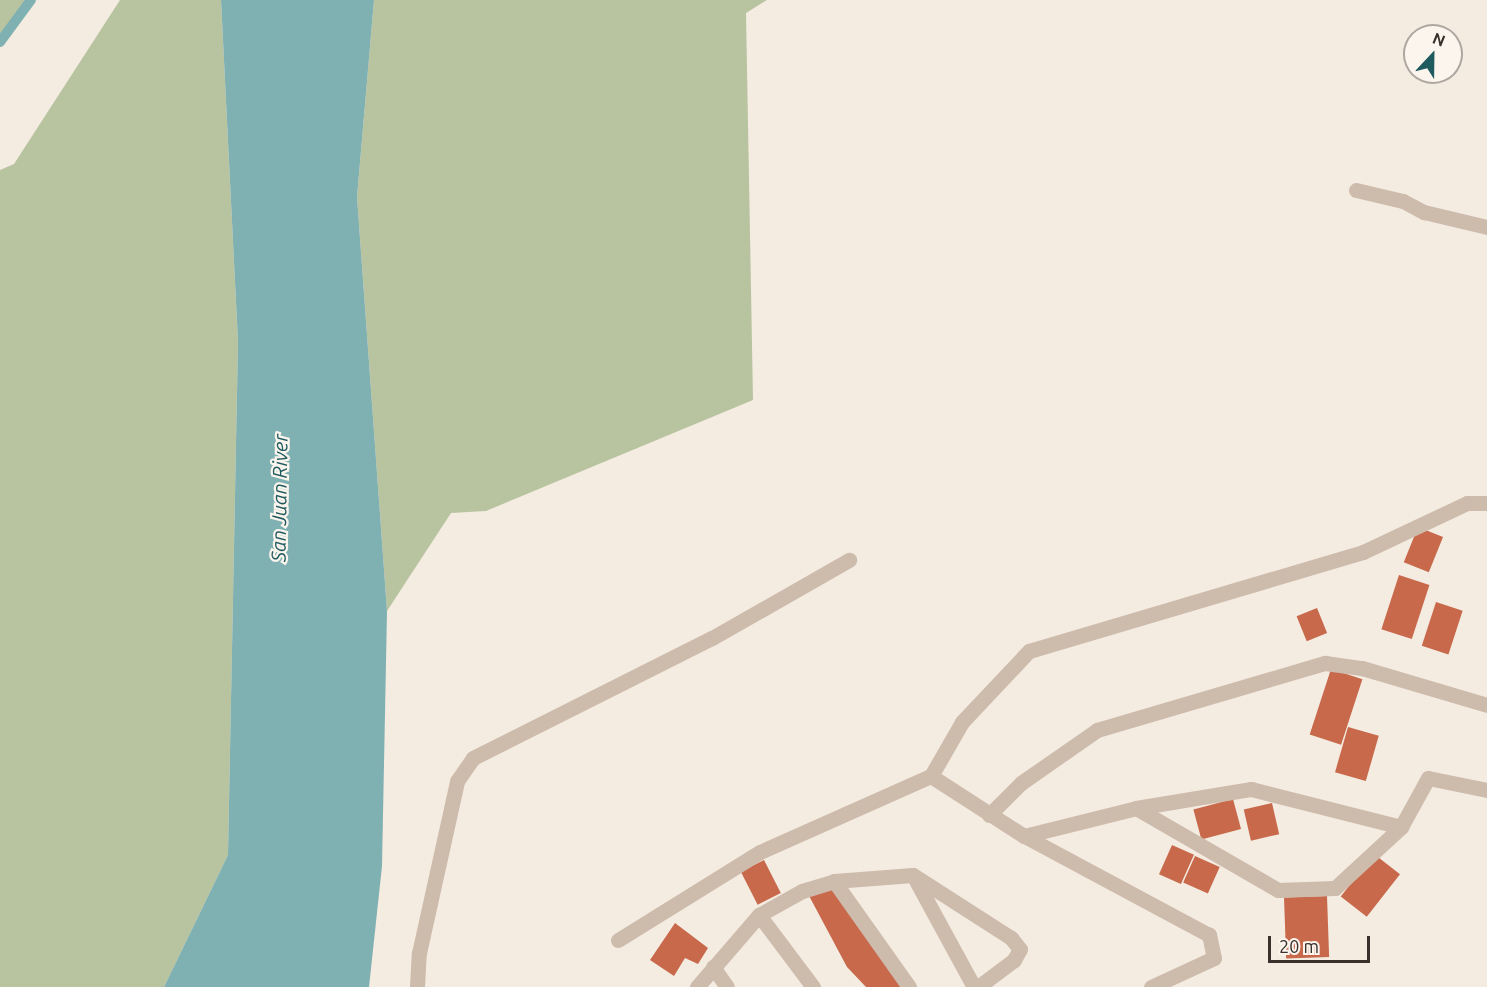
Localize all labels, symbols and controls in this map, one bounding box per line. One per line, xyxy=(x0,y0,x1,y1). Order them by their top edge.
north arrow xyxy=(1403,24,1463,84)
text: N xyxy=(1430,29,1448,50)
water label: San Juan River xyxy=(266,434,292,562)
scale bar xyxy=(1271,924,1373,962)
text: 20 m xyxy=(1279,936,1319,956)

